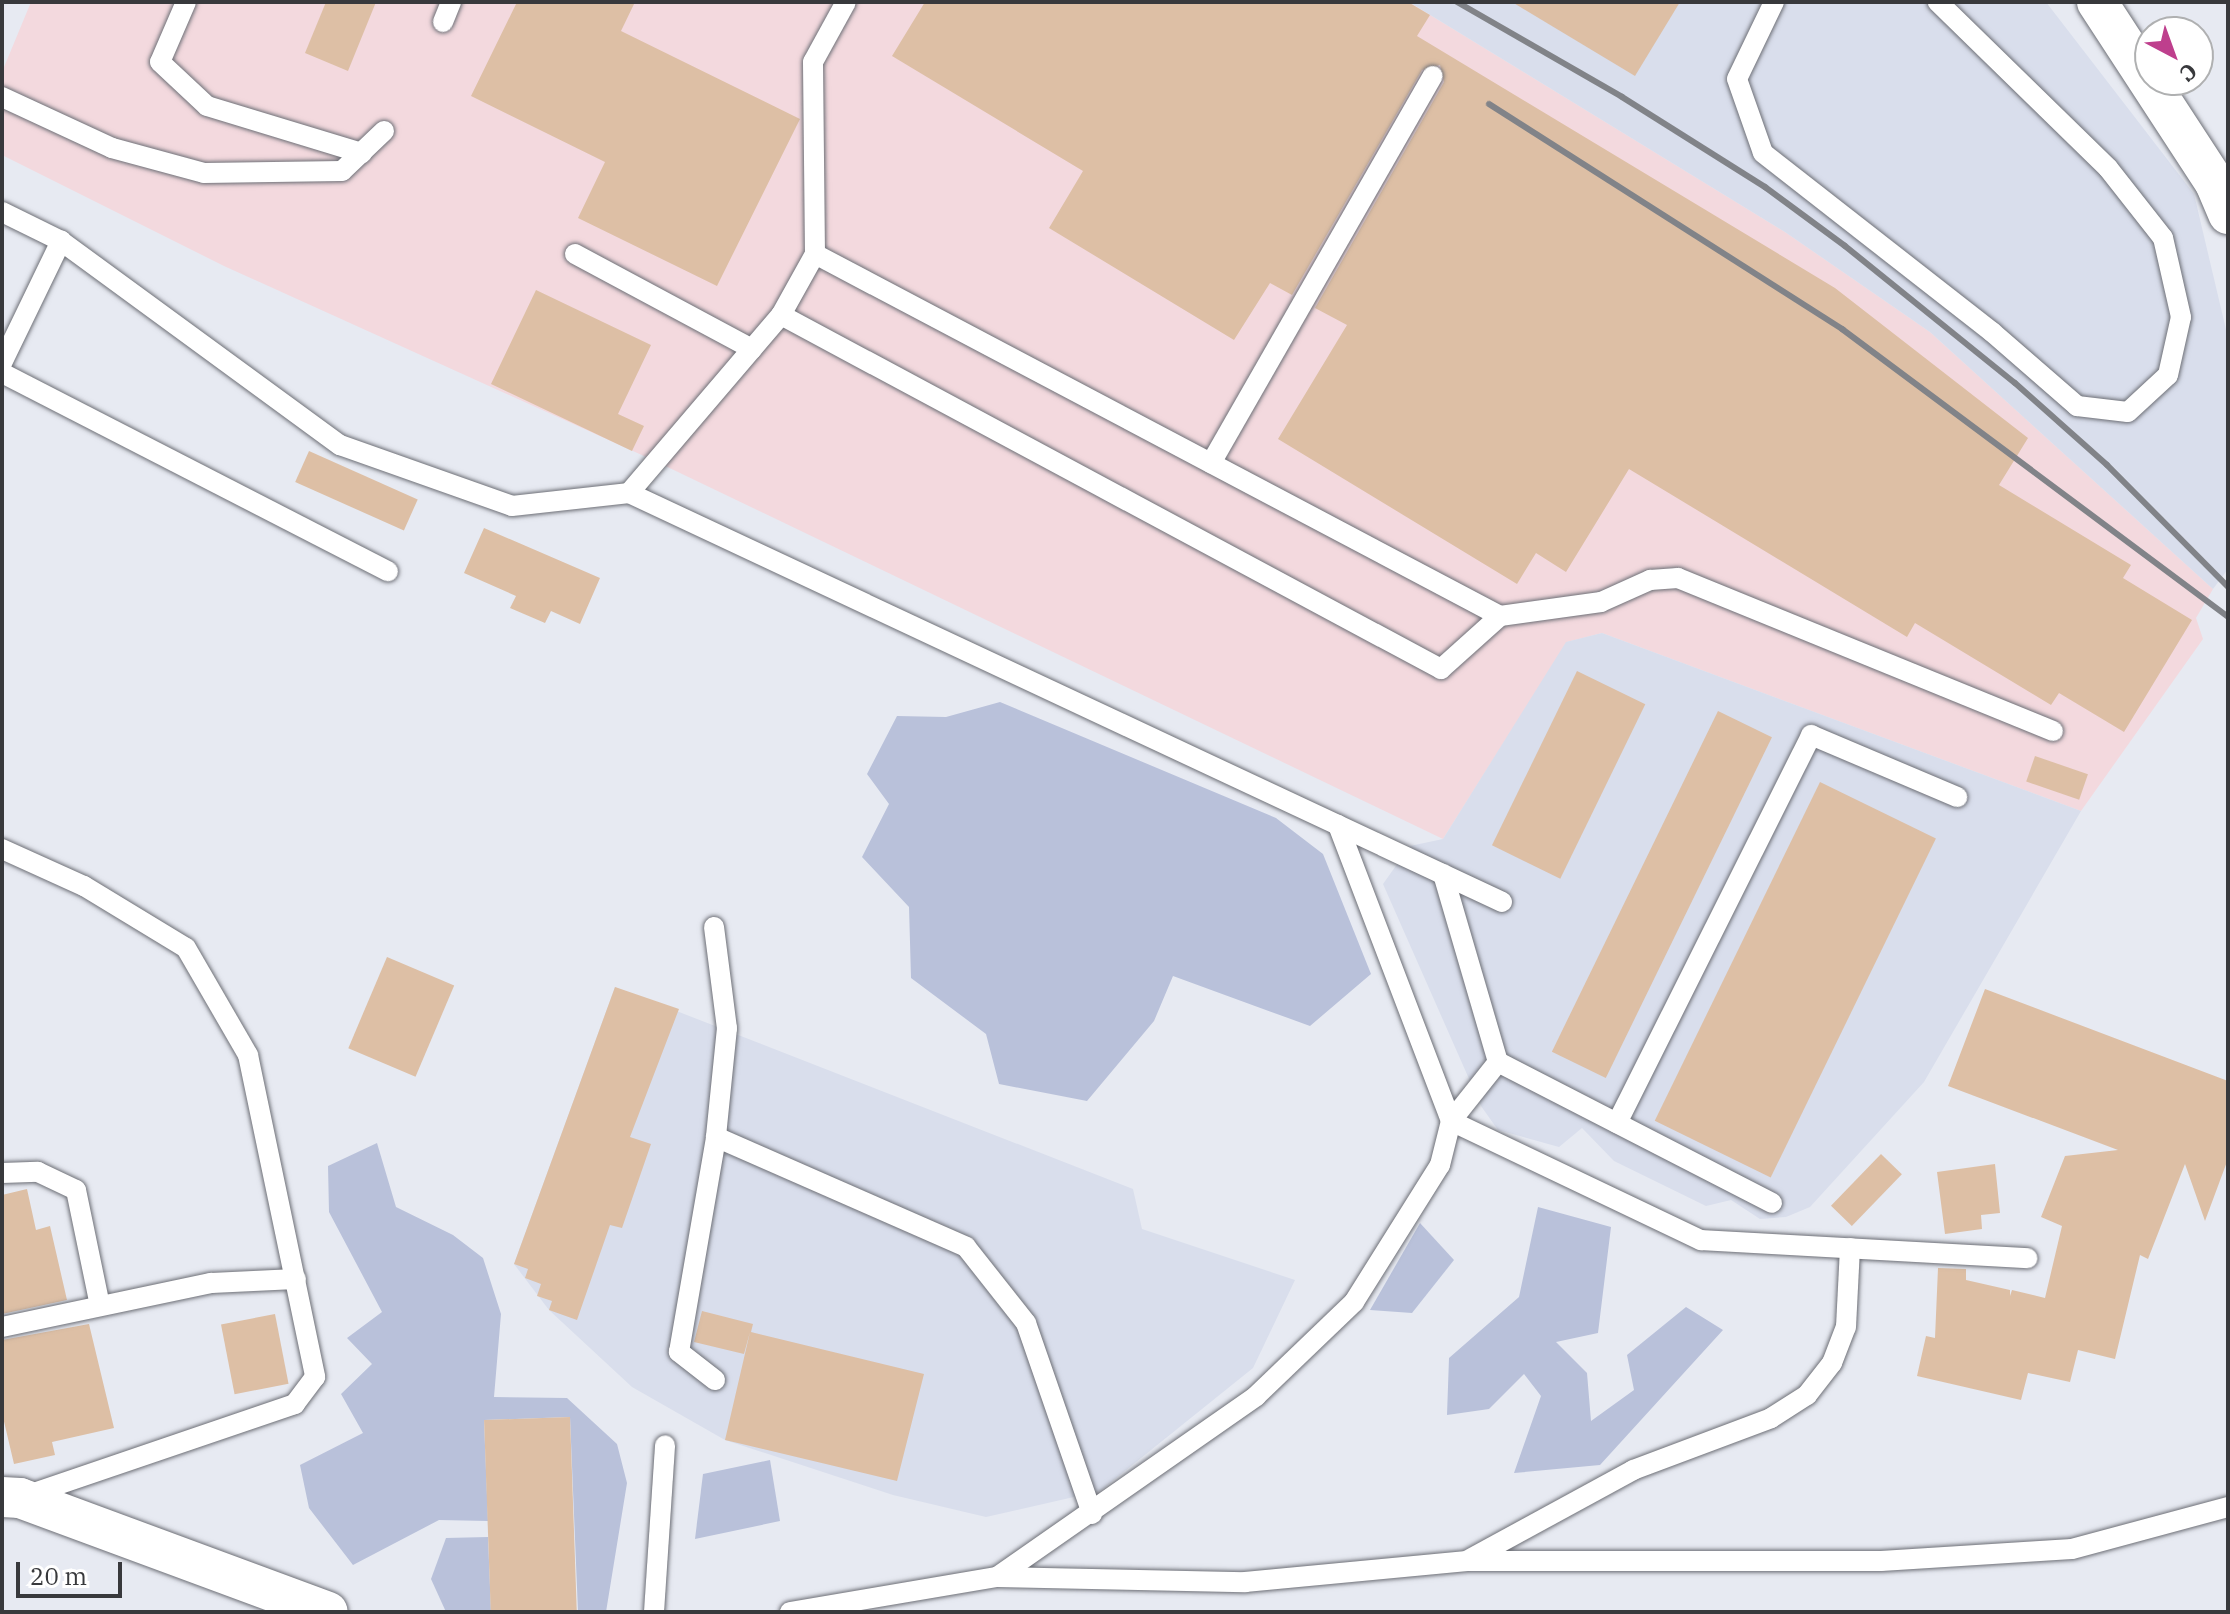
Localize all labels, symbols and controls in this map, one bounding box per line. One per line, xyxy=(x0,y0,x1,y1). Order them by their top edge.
north arrow xyxy=(2134,16,2214,96)
text: С xyxy=(2174,57,2204,89)
scale bar xyxy=(20,1546,126,1596)
text: 20 m xyxy=(30,1560,87,1592)

